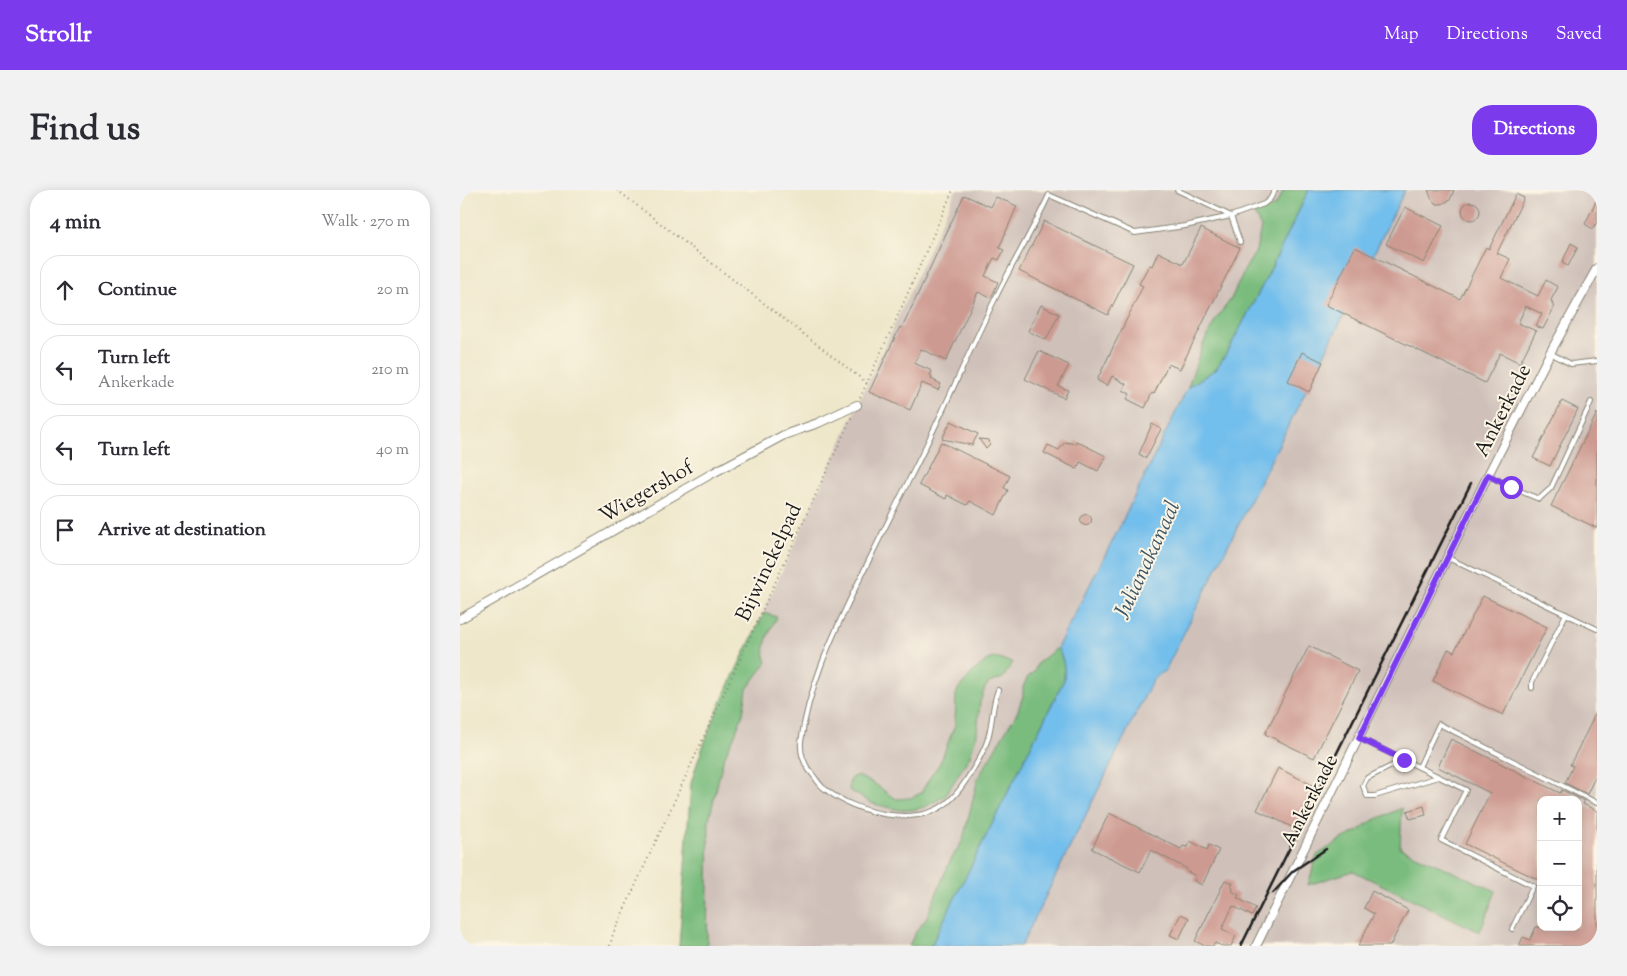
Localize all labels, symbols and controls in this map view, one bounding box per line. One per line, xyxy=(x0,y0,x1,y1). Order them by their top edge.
text: Strollr xyxy=(25,18,92,52)
text: Map xyxy=(1384,22,1419,48)
text: Directions xyxy=(1447,22,1528,48)
text: Saved xyxy=(1556,22,1602,48)
text: Find us xyxy=(30,105,140,156)
button: Directions xyxy=(1472,105,1597,155)
text: 4 min xyxy=(50,208,101,238)
text: Walk · 270 m xyxy=(321,211,410,234)
icon: ahead xyxy=(51,276,79,304)
text: Continue xyxy=(98,277,177,304)
text: 20 m xyxy=(376,279,409,302)
text: Turn left xyxy=(98,345,170,372)
icon: left xyxy=(51,356,79,384)
text: 210 m xyxy=(371,359,409,382)
street label: Ankerkade xyxy=(1468,359,1540,462)
text: Ankerkade xyxy=(98,372,174,395)
icon: left xyxy=(51,436,79,464)
text: Turn left xyxy=(98,437,170,464)
text: 40 m xyxy=(376,439,409,462)
street label: Wiegershof xyxy=(594,453,701,532)
route start xyxy=(1500,476,1523,499)
water label: Julianakanaal xyxy=(1107,496,1190,625)
street label: Bijwinckelpad xyxy=(729,499,810,627)
icon: arrive xyxy=(51,516,79,544)
text: Arrive at destination xyxy=(98,517,266,544)
street label: Ankerkade xyxy=(1275,749,1347,852)
route end xyxy=(1393,749,1416,772)
map controls xyxy=(1537,796,1582,931)
button: + xyxy=(1537,796,1582,841)
button: − xyxy=(1537,841,1582,886)
button: locate xyxy=(1537,886,1582,931)

